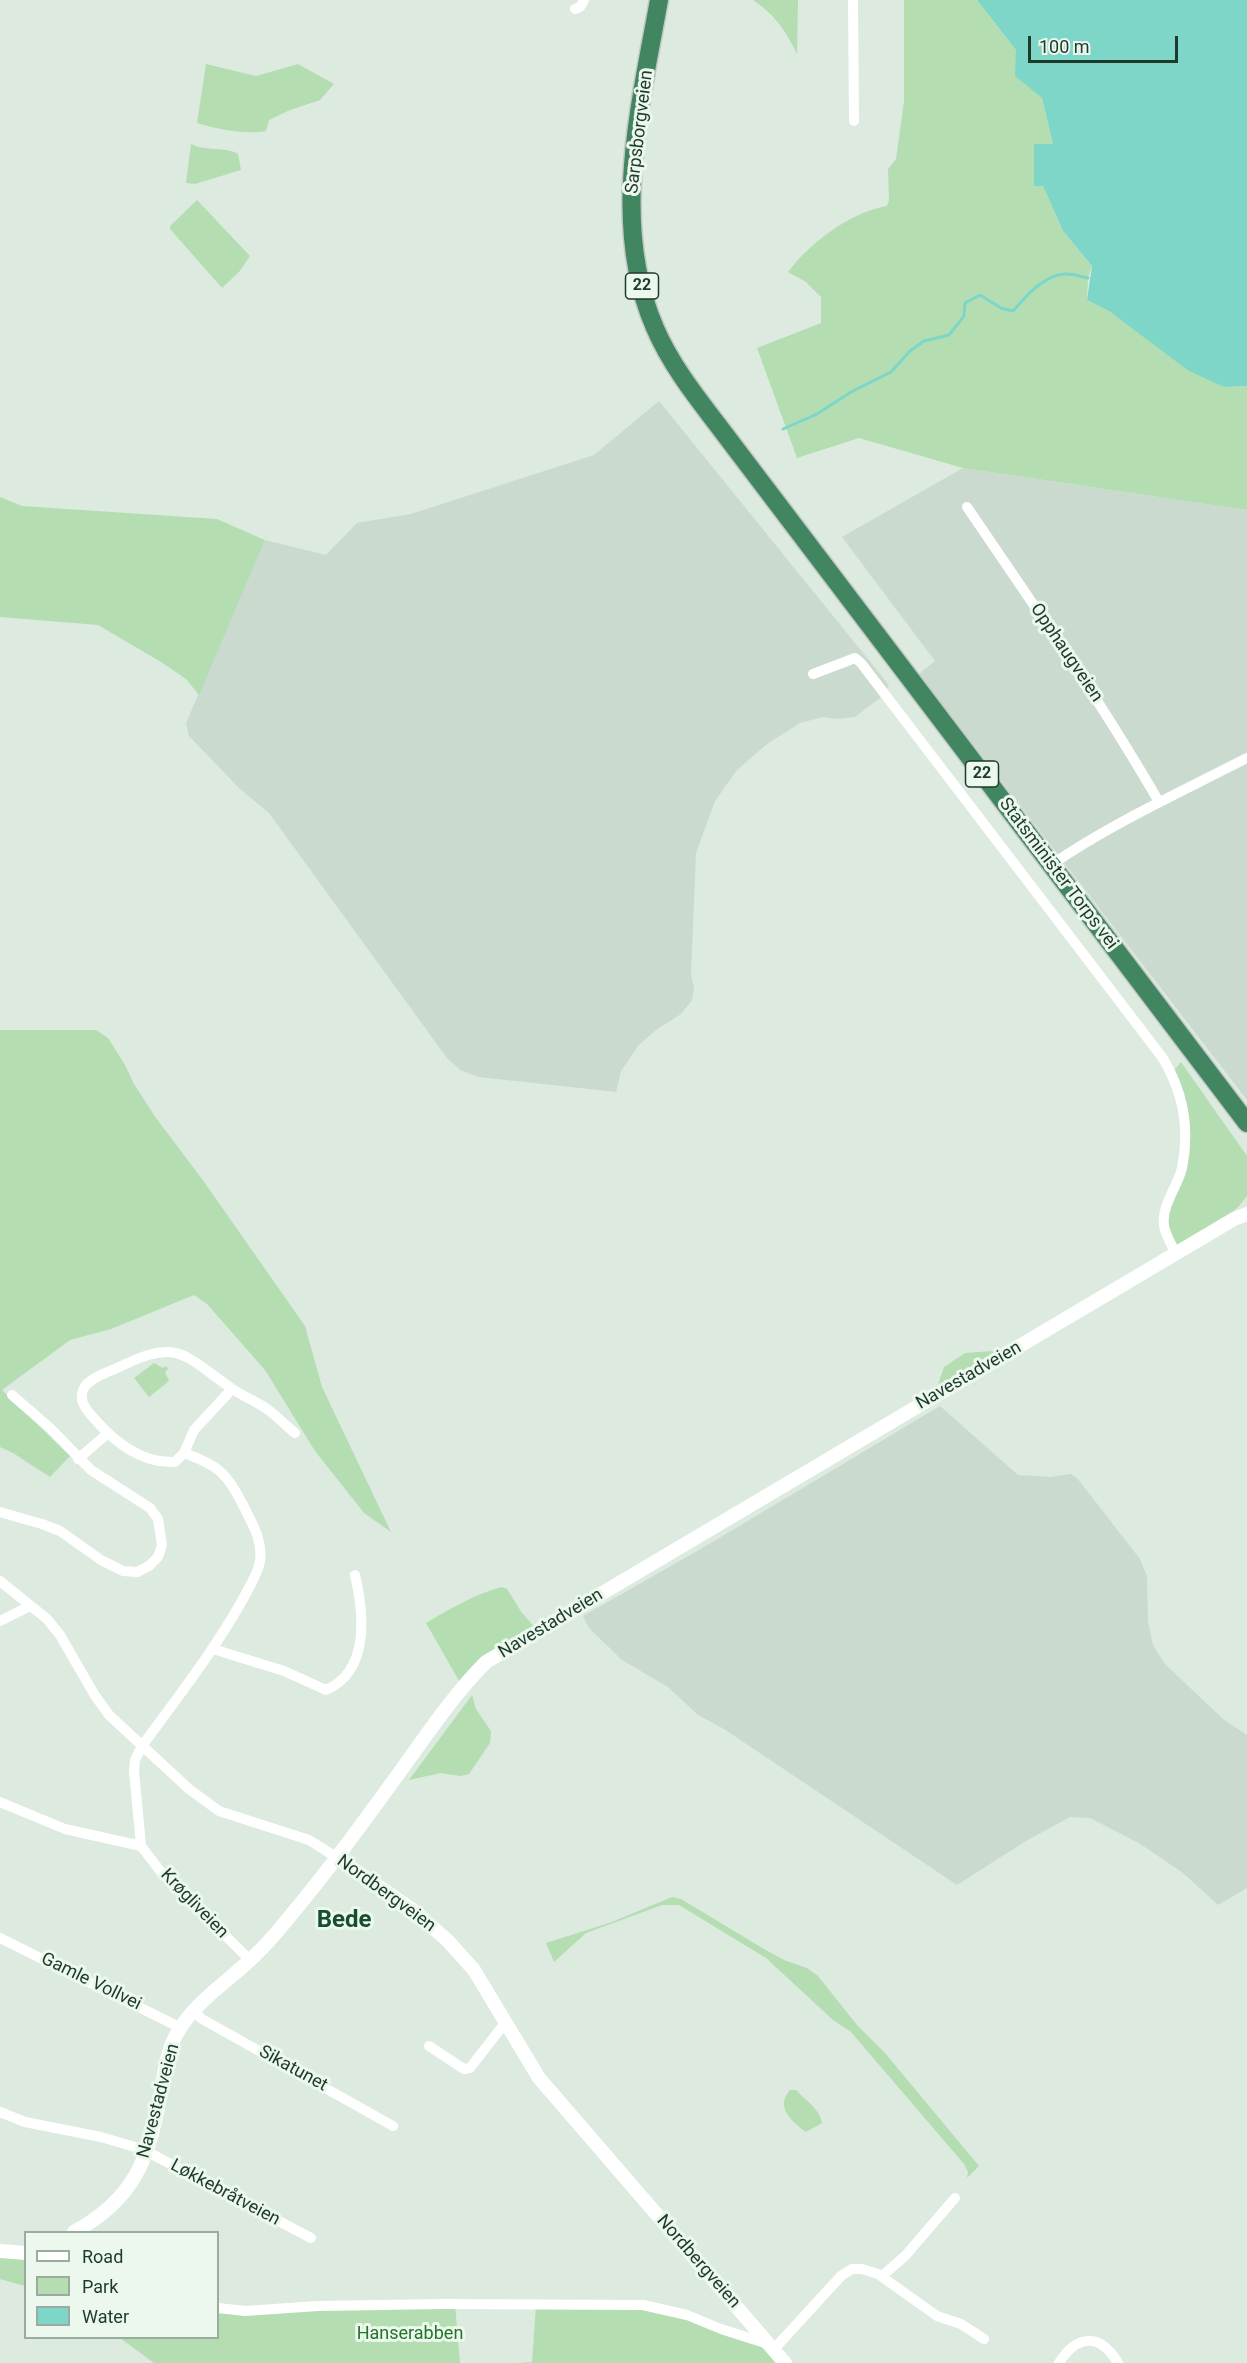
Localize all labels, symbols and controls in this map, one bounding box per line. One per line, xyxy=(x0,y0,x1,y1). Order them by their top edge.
scale bar xyxy=(1031,24,1181,62)
text: 100 m xyxy=(1039,36,1090,57)
street label: Sarpsborgveien xyxy=(622,69,658,195)
road number: 22 xyxy=(626,273,658,299)
street label: Opphaugveien xyxy=(1025,600,1107,706)
road number: 22 xyxy=(966,761,998,787)
street label: Statsminister Torps vei xyxy=(994,794,1122,954)
street label: Navestadveien xyxy=(913,1337,1025,1415)
street label: Navestadveien xyxy=(495,1584,607,1664)
street label: Nordbergveien xyxy=(332,1851,440,1937)
street label: Krøgliveien xyxy=(156,1865,232,1943)
district label: Bede xyxy=(317,1907,371,1935)
street label: Gamle Vollvei xyxy=(37,1948,145,2016)
street label: Navestadveien xyxy=(133,2041,185,2161)
street label: Sikatunet xyxy=(255,2041,331,2097)
street label: Løkkebråtveien xyxy=(166,2155,284,2231)
street label: Nordbergveien xyxy=(652,2211,744,2313)
legend xyxy=(24,2231,219,2339)
text: Road xyxy=(82,2246,123,2267)
text: Park xyxy=(82,2276,118,2297)
text: Water xyxy=(82,2306,129,2327)
park label: Hanserabben xyxy=(357,2323,463,2345)

